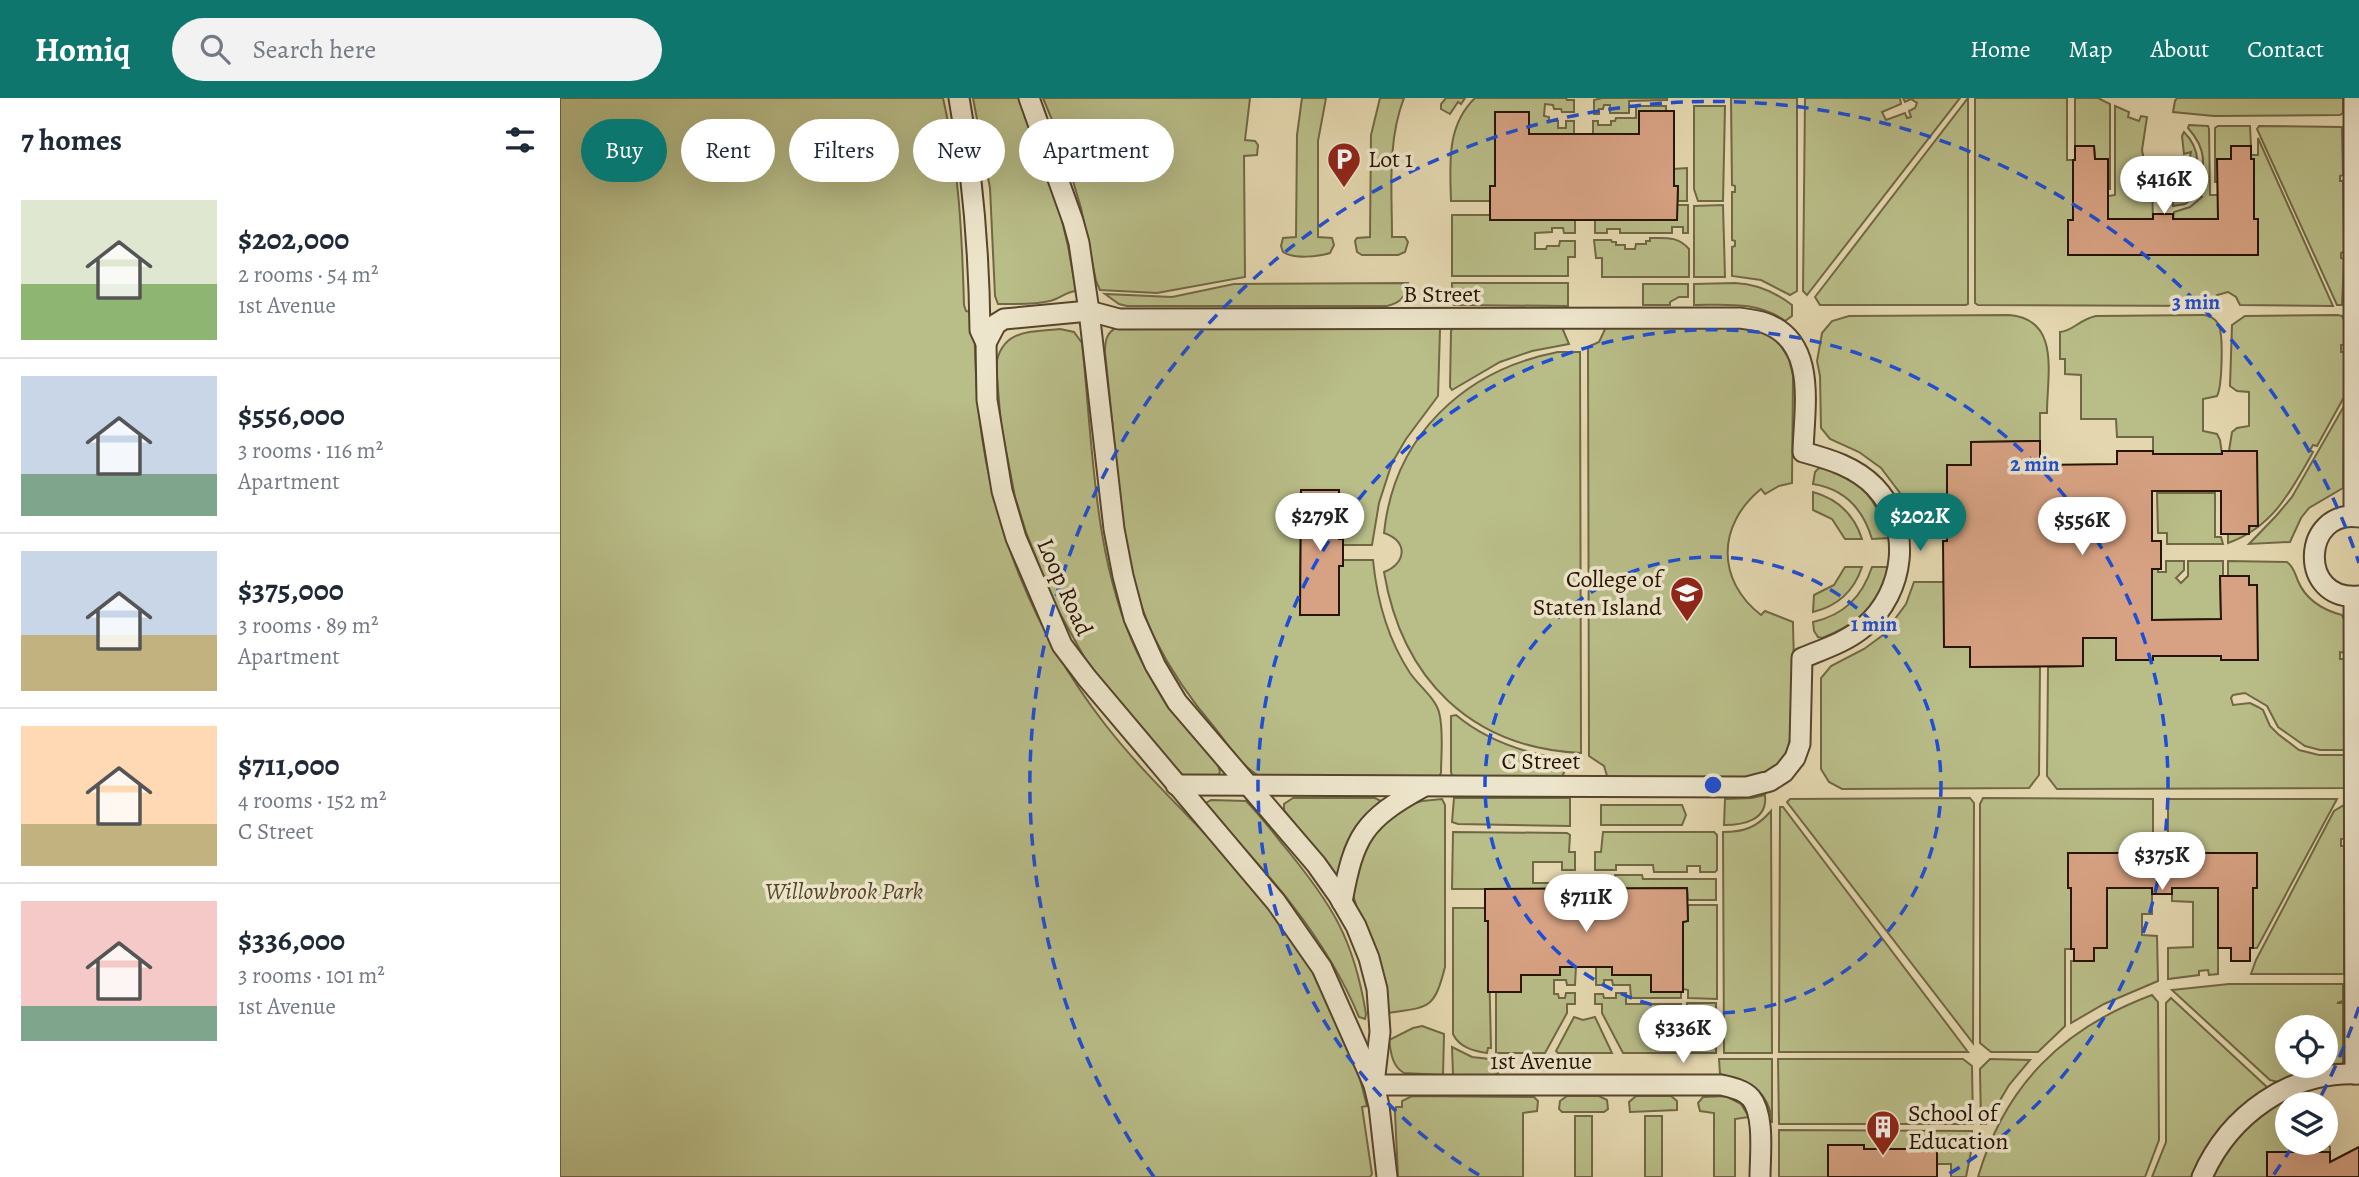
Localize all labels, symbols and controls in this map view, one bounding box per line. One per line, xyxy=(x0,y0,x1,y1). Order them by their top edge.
search box xyxy=(172,18,662,81)
text: Homiq xyxy=(35,27,130,72)
icon: search xyxy=(196,30,234,68)
text: Search here xyxy=(252,32,376,67)
text: Home xyxy=(1970,33,2031,65)
text: Map xyxy=(2069,33,2113,65)
text: About xyxy=(2151,33,2209,65)
text: Contact xyxy=(2247,33,2324,65)
chip: Buy xyxy=(581,119,667,182)
chip: Rent xyxy=(681,119,775,182)
chip: Filters xyxy=(789,119,899,182)
chip: New xyxy=(913,119,1005,182)
chip: Apartment xyxy=(1019,119,1174,182)
text: 7 homes xyxy=(21,120,122,160)
icon: filters xyxy=(501,121,539,159)
parking icon: Lot 1 xyxy=(1325,140,1363,189)
place label: Lot 1 xyxy=(1368,143,1413,175)
pin: $416K xyxy=(2115,156,2213,216)
text: $416K xyxy=(2136,163,2192,194)
text: $202,000 xyxy=(238,219,349,259)
icon: home xyxy=(77,228,161,312)
text: 2 rooms · 54 m² xyxy=(238,259,379,290)
street label: B Street xyxy=(1403,278,1481,310)
text: 3 min xyxy=(2172,288,2220,316)
text: 1st Avenue xyxy=(238,290,336,321)
text: $556,000 xyxy=(238,395,345,435)
icon: home xyxy=(77,404,161,488)
text: 3 rooms · 116 m² xyxy=(238,435,383,466)
text: 2 min xyxy=(2010,450,2060,478)
text: Apartment xyxy=(238,466,340,497)
pin: $279K xyxy=(1271,494,1369,553)
pin: $202K xyxy=(1871,494,1969,553)
pin: $556K xyxy=(2033,498,2131,557)
text: $279K xyxy=(1291,500,1349,531)
text: $202K xyxy=(1890,500,1950,531)
text: $556K xyxy=(2054,504,2110,535)
street label: Loop Road xyxy=(1029,533,1101,641)
place label: College of Staten Island xyxy=(1533,563,1665,623)
text: $375,000 xyxy=(238,570,344,610)
school or university icon: College of Staten Island xyxy=(1668,574,1706,623)
icon: home xyxy=(77,579,161,663)
text: 3 rooms · 89 m² xyxy=(238,610,379,641)
text: 1 min xyxy=(1851,610,1898,638)
text: Apartment xyxy=(238,641,340,672)
text: $711,000 xyxy=(238,745,340,785)
street label: C Street xyxy=(1502,745,1580,777)
icon: home xyxy=(77,754,161,838)
centre of rings xyxy=(1701,773,1725,797)
text: 4 rooms · 152 m² xyxy=(238,785,386,816)
text: C Street xyxy=(238,816,314,847)
pin: $375K xyxy=(2113,832,2211,892)
text: $375K xyxy=(2134,839,2190,870)
pin: $711K xyxy=(1537,874,1635,934)
park label: Willowbrook Park xyxy=(765,875,924,907)
text: $711K xyxy=(1560,881,1612,912)
text: $336,000 xyxy=(238,920,345,960)
icon: home xyxy=(77,929,161,1013)
text: 3 rooms · 101 m² xyxy=(238,960,385,991)
text: 1st Avenue xyxy=(238,991,336,1022)
pin: $336K xyxy=(1634,1006,1732,1065)
text: $336K xyxy=(1655,1012,1711,1043)
map controls xyxy=(2275,1015,2338,1155)
button: locate xyxy=(2275,1015,2338,1078)
street label: 1st Avenue xyxy=(1490,1045,1592,1077)
button: layers xyxy=(2275,1092,2338,1155)
place label: School of Education xyxy=(1908,1097,2008,1157)
building icon: School of Education xyxy=(1864,1108,1902,1157)

